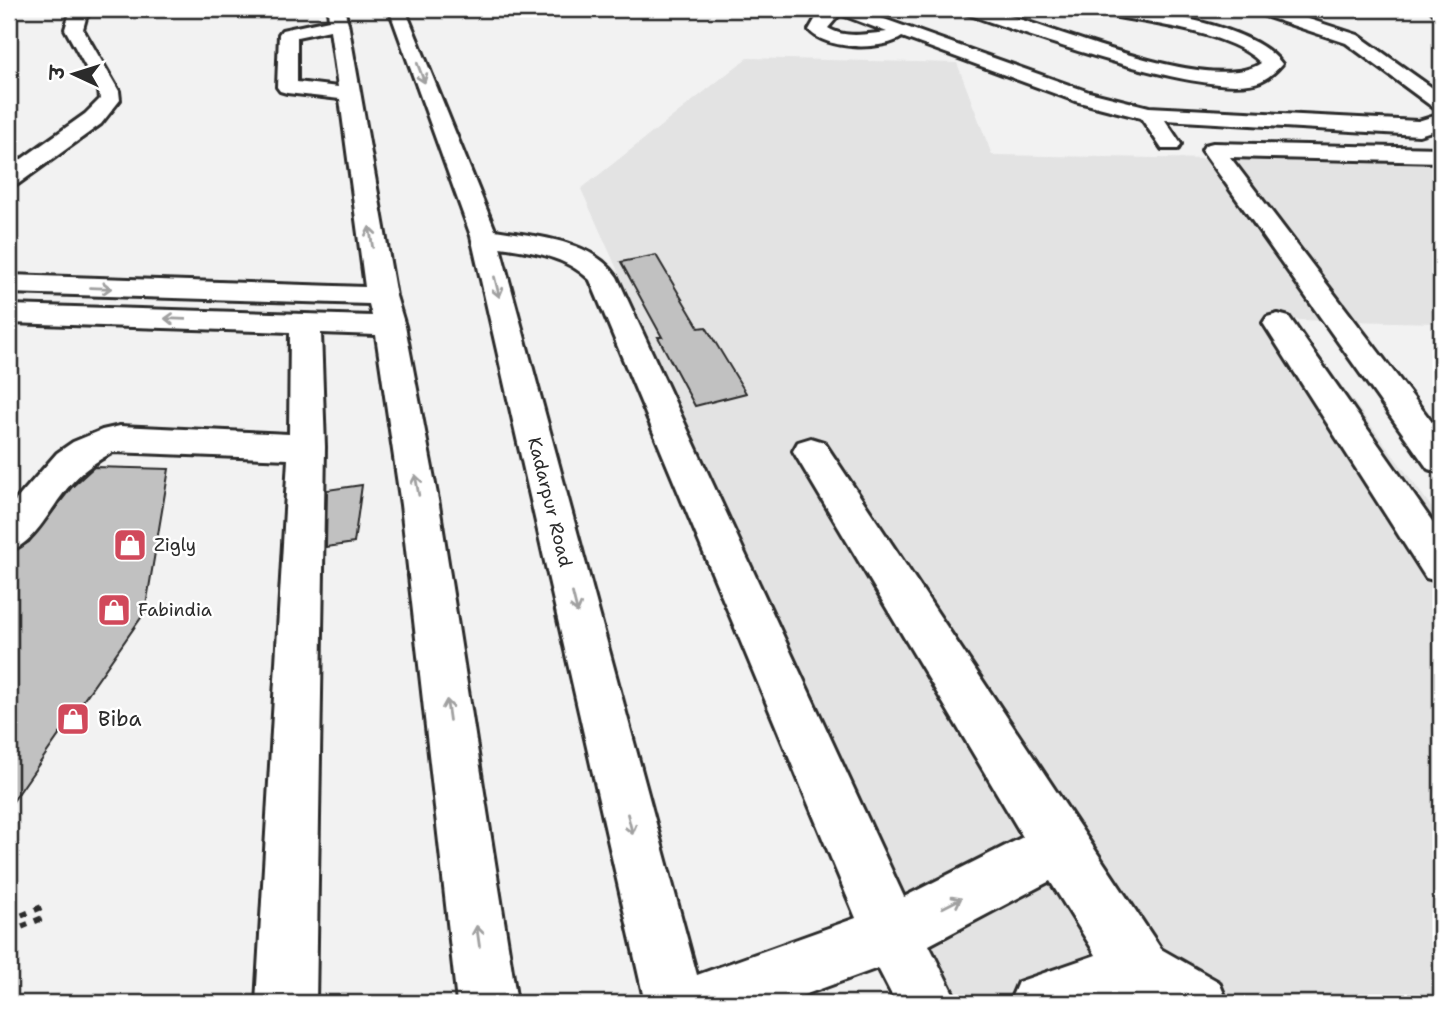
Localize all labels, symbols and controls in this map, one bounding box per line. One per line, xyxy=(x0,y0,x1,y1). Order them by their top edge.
north arrow xyxy=(38,38,108,108)
one-way arrow xyxy=(416,61,428,83)
text: उ xyxy=(44,63,71,82)
one-way arrow xyxy=(365,226,378,249)
one-way arrow xyxy=(490,275,504,298)
one-way arrow xyxy=(90,281,113,294)
one-way arrow xyxy=(164,313,187,326)
street label: Kadarpur Road xyxy=(522,435,578,569)
one-way arrow xyxy=(410,474,423,497)
shop icon: Zigly xyxy=(111,526,149,564)
place label: Zigly xyxy=(154,533,196,557)
shop icon: Fabindia xyxy=(95,591,133,629)
one-way arrow xyxy=(569,591,582,614)
place label: Fabindia xyxy=(138,598,212,622)
one-way arrow xyxy=(441,699,454,722)
shop icon: Biba xyxy=(54,700,92,738)
place label: Biba xyxy=(98,705,142,733)
one-way arrow xyxy=(624,812,638,835)
one-way arrow xyxy=(941,895,961,909)
one-way arrow xyxy=(471,925,484,947)

